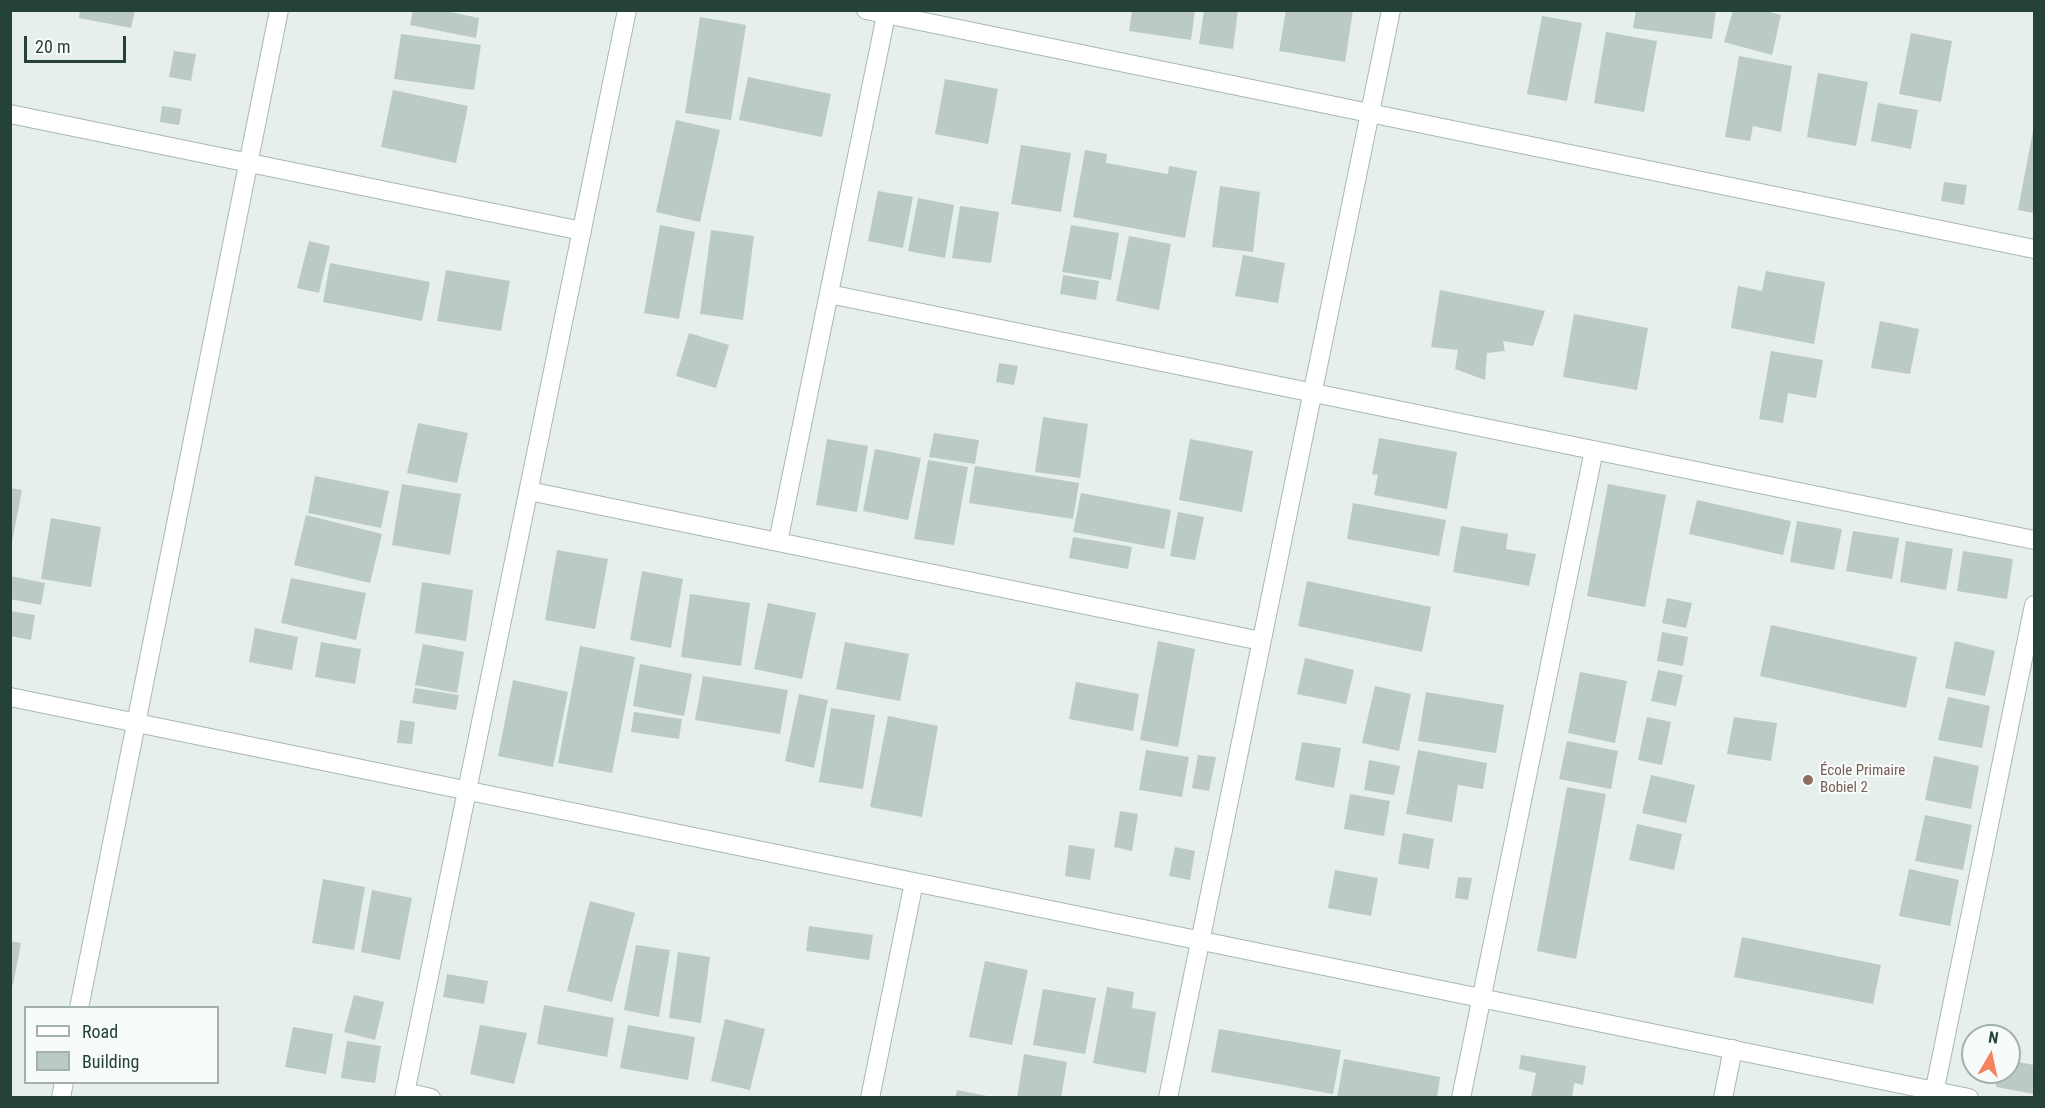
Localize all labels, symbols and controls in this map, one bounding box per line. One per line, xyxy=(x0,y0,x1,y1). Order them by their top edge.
scale bar xyxy=(27,24,129,62)
text: 20 m xyxy=(35,36,70,57)
place label: École Primaire Bobiel 2 xyxy=(1820,762,1905,797)
marker: École Primaire Bobiel 2 xyxy=(1801,773,1815,787)
legend xyxy=(24,1006,219,1084)
text: Road xyxy=(82,1021,118,1042)
north arrow xyxy=(1961,1024,2021,1084)
text: N xyxy=(1987,1028,2000,1048)
text: Building xyxy=(82,1051,139,1072)

